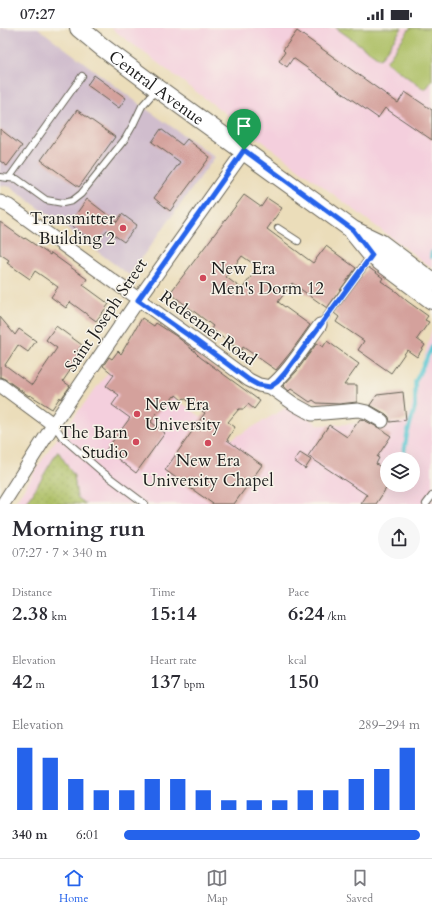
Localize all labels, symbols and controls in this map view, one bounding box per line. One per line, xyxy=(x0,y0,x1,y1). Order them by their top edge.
text: 07:27 xyxy=(20,4,55,24)
street label: Central Avenue xyxy=(104,45,209,130)
pin xyxy=(227,109,261,150)
icon: arrive xyxy=(233,115,255,137)
place label: Transmitter Building 2 xyxy=(30,207,116,250)
marker: Transmitter Building 2 xyxy=(118,223,128,233)
street label: Saint Joseph Street xyxy=(59,253,153,376)
place label: New Era Men's Dorm 12 xyxy=(211,257,324,300)
marker: New Era Men's Dorm 12 xyxy=(198,273,208,283)
street label: Redeemer Road xyxy=(155,285,261,371)
place label: New Era University xyxy=(145,393,221,436)
marker: New Era University xyxy=(132,409,142,419)
place label: The Barn Studio xyxy=(59,421,128,464)
marker: The Barn Studio xyxy=(131,437,141,447)
marker: New Era University Chapel xyxy=(203,438,213,448)
place label: New Era University Chapel xyxy=(143,449,274,492)
map controls xyxy=(380,452,420,492)
button: layers xyxy=(380,452,420,492)
text: Morning run xyxy=(12,514,145,544)
button: share xyxy=(378,517,420,559)
text: 07:27 · 7 × 340 m xyxy=(12,544,107,562)
text: Distance xyxy=(12,585,52,600)
text: Time xyxy=(150,585,175,600)
text: Pace xyxy=(288,585,309,600)
text: 2.38 xyxy=(12,600,49,627)
text: 15:14 xyxy=(150,600,197,627)
text: 6:24 xyxy=(288,600,325,627)
text: km xyxy=(49,609,67,624)
text: /km xyxy=(325,609,346,624)
text: Elevation xyxy=(12,653,56,668)
text: Heart rate xyxy=(150,653,197,668)
text: kcal xyxy=(288,653,306,668)
text: 42 xyxy=(12,668,33,695)
text: 137 xyxy=(150,668,181,695)
text: 150 xyxy=(288,668,319,695)
text: m xyxy=(33,677,45,692)
text: bpm xyxy=(181,677,205,692)
text: Elevation xyxy=(12,716,64,734)
text: 289–294 m xyxy=(358,716,420,734)
text: 340 m xyxy=(12,826,47,844)
text: 6:01 xyxy=(76,826,99,844)
tab: Home xyxy=(59,867,88,906)
tab: Map xyxy=(206,867,228,906)
tab: Saved xyxy=(346,867,373,906)

